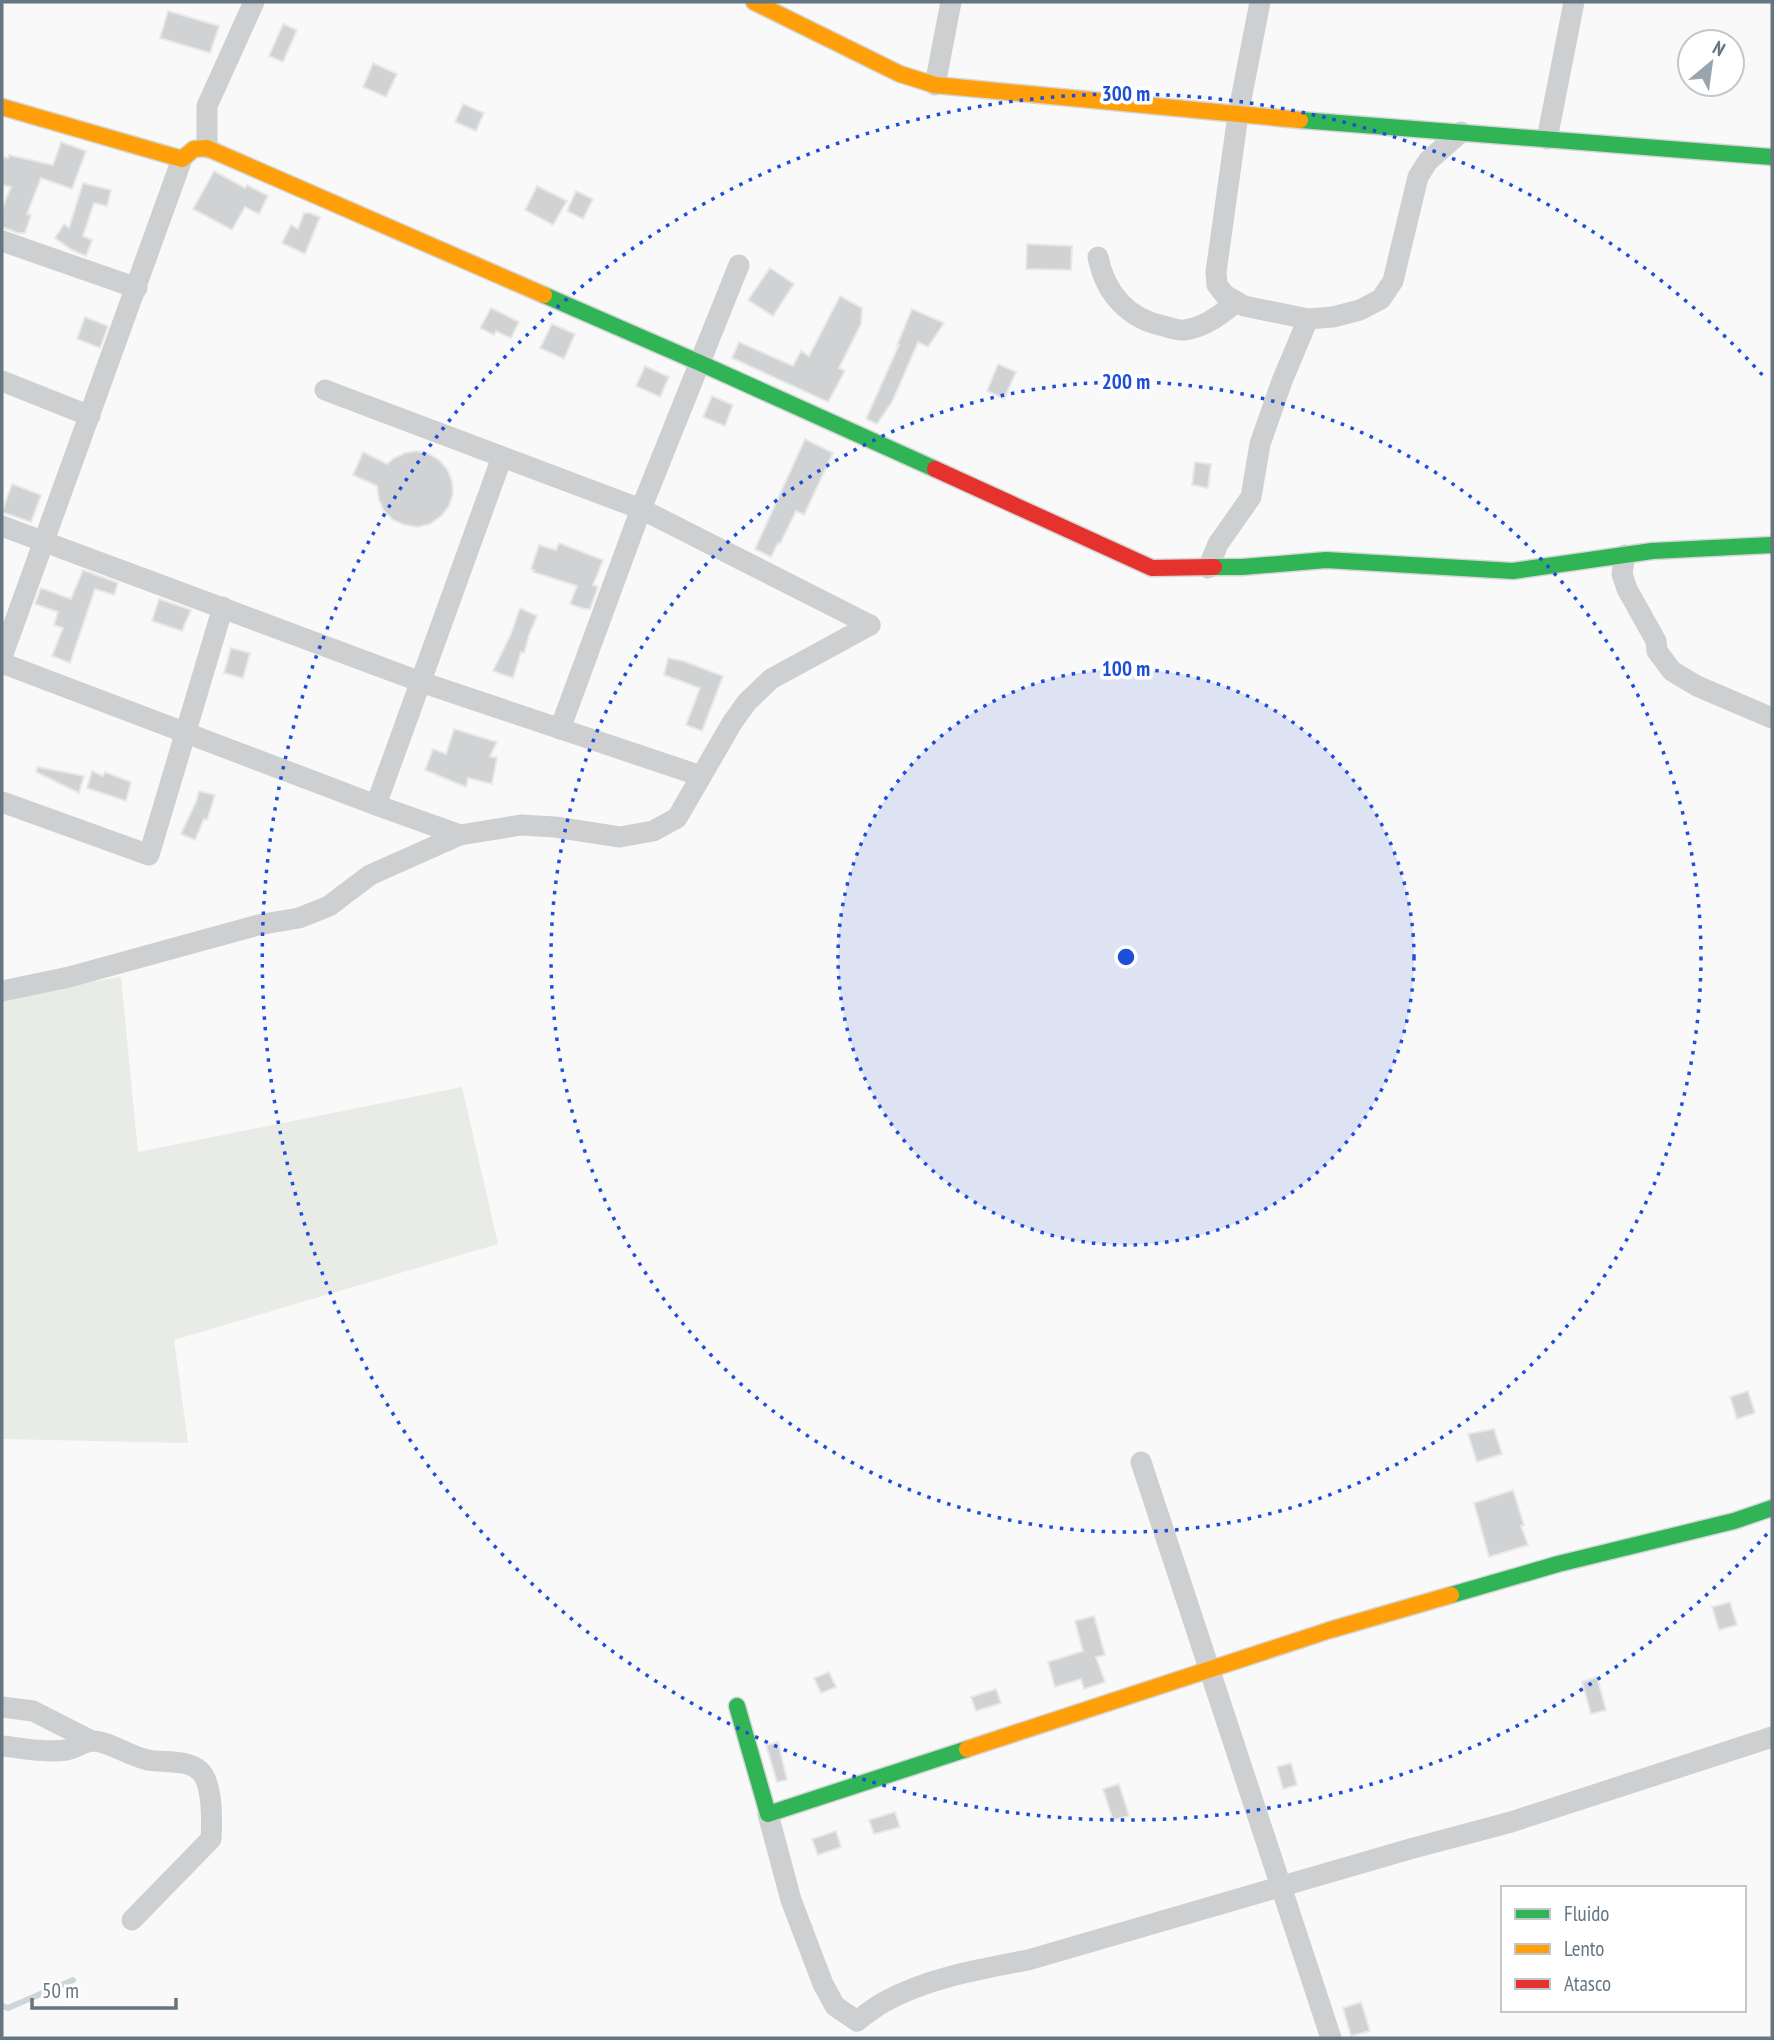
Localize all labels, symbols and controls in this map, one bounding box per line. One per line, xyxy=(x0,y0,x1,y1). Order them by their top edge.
north arrow xyxy=(1676,28,1746,98)
text: N xyxy=(1709,35,1730,61)
text: 300 m xyxy=(1102,80,1150,107)
text: 200 m xyxy=(1102,368,1150,395)
text: 100 m xyxy=(1102,655,1150,682)
centre of rings xyxy=(1114,945,1138,969)
legend xyxy=(1501,1886,1746,2012)
text: Fluido xyxy=(1564,1900,1609,1927)
text: Lento xyxy=(1564,1935,1604,1962)
scale bar xyxy=(32,1966,175,2010)
text: Atasco xyxy=(1564,1970,1611,1997)
text: 50 m xyxy=(42,1977,79,2004)

